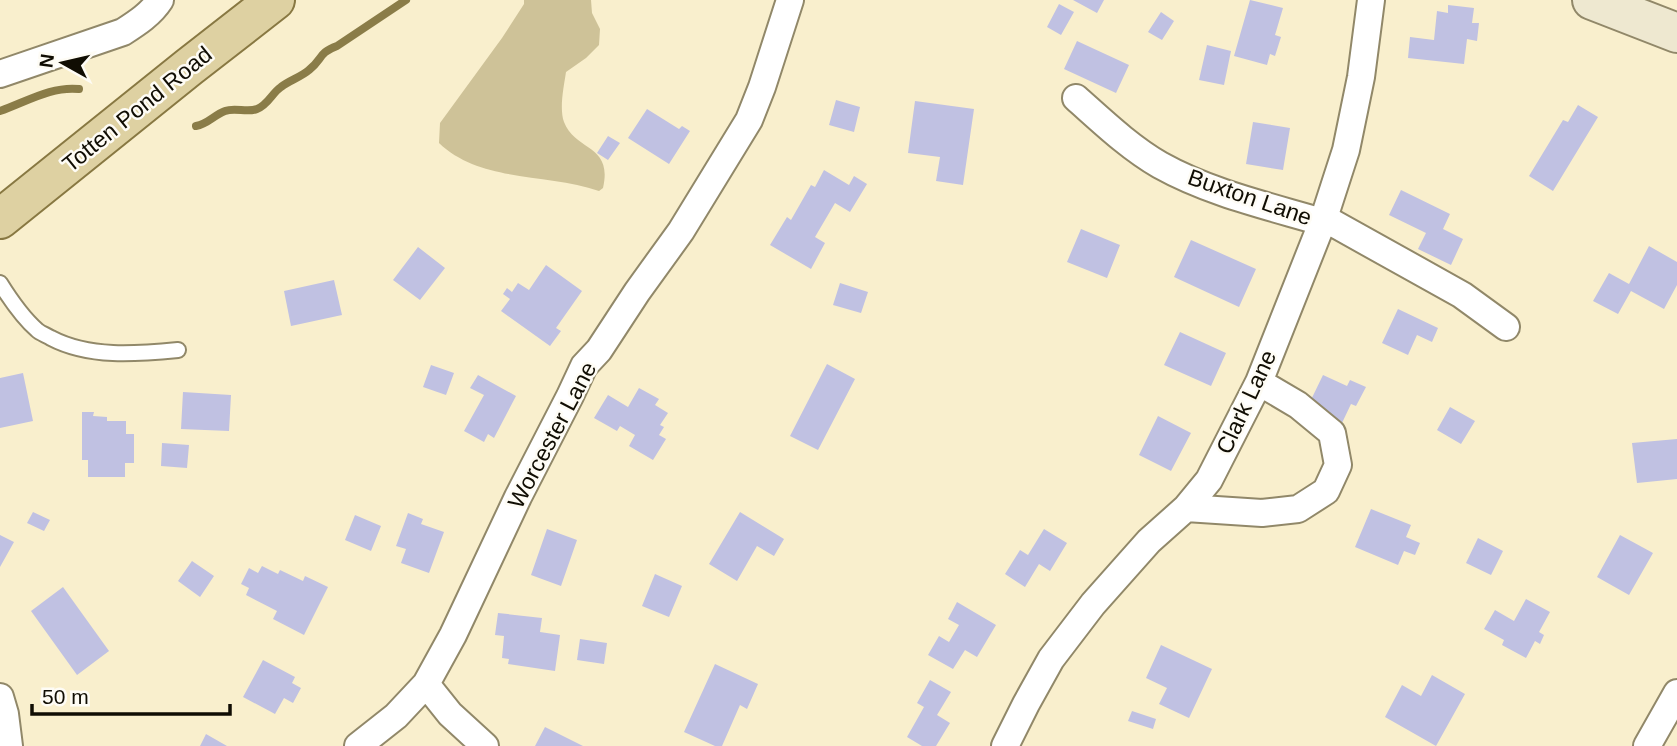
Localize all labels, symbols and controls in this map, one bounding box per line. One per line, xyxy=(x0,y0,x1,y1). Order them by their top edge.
north arrow xyxy=(28,28,98,98)
street label: Totten Pond Road xyxy=(57,41,217,177)
text: N xyxy=(35,52,58,69)
street label: Buxton Lane xyxy=(1185,164,1315,230)
street label: Clark Lane xyxy=(1211,346,1281,458)
street label: Worcester Lane xyxy=(503,357,601,513)
scale bar xyxy=(32,672,229,716)
text: 50 m xyxy=(42,685,89,708)

